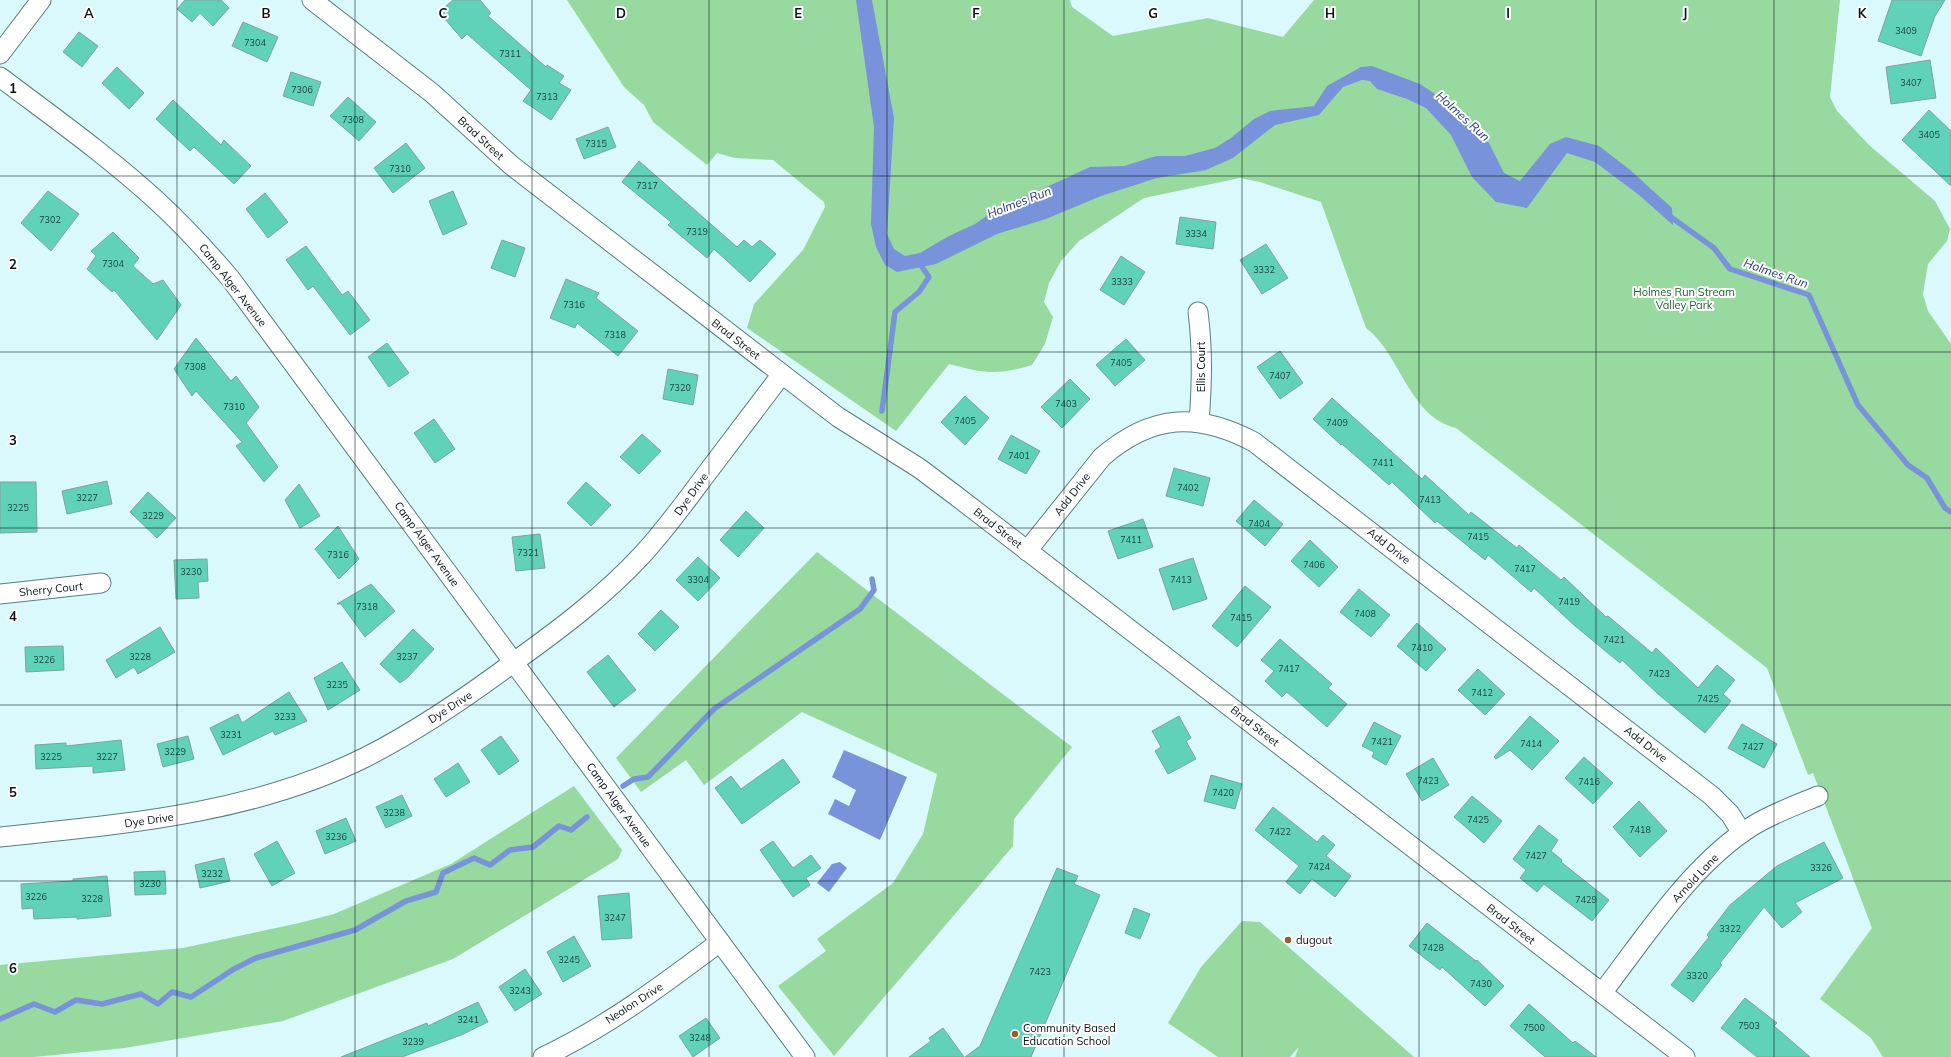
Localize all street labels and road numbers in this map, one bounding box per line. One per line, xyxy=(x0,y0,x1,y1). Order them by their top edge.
street label: Brad Street xyxy=(455,113,507,163)
street label: Camp Alger Avenue xyxy=(196,241,270,329)
street label: Brad Street xyxy=(709,316,763,362)
street label: Ellis Court xyxy=(1194,342,1208,392)
street label: Dye Drive xyxy=(671,470,711,518)
street label: Add Drive xyxy=(1051,470,1093,518)
street label: Camp Alger Avenue xyxy=(391,499,463,589)
street label: Brad Street xyxy=(971,505,1025,551)
street label: Add Drive xyxy=(1365,525,1413,567)
street label: Sherry Court xyxy=(18,579,84,599)
street label: Dye Drive xyxy=(425,688,475,726)
street label: Brad Street xyxy=(1228,703,1282,749)
street label: Add Drive xyxy=(1622,723,1670,765)
street label: Camp Alger Avenue xyxy=(583,760,655,850)
street label: Dye Drive xyxy=(124,810,174,830)
street label: Arnold Lane xyxy=(1669,851,1721,905)
street label: Brad Street xyxy=(1484,901,1538,947)
street label: Nealon Drive xyxy=(603,979,665,1027)

